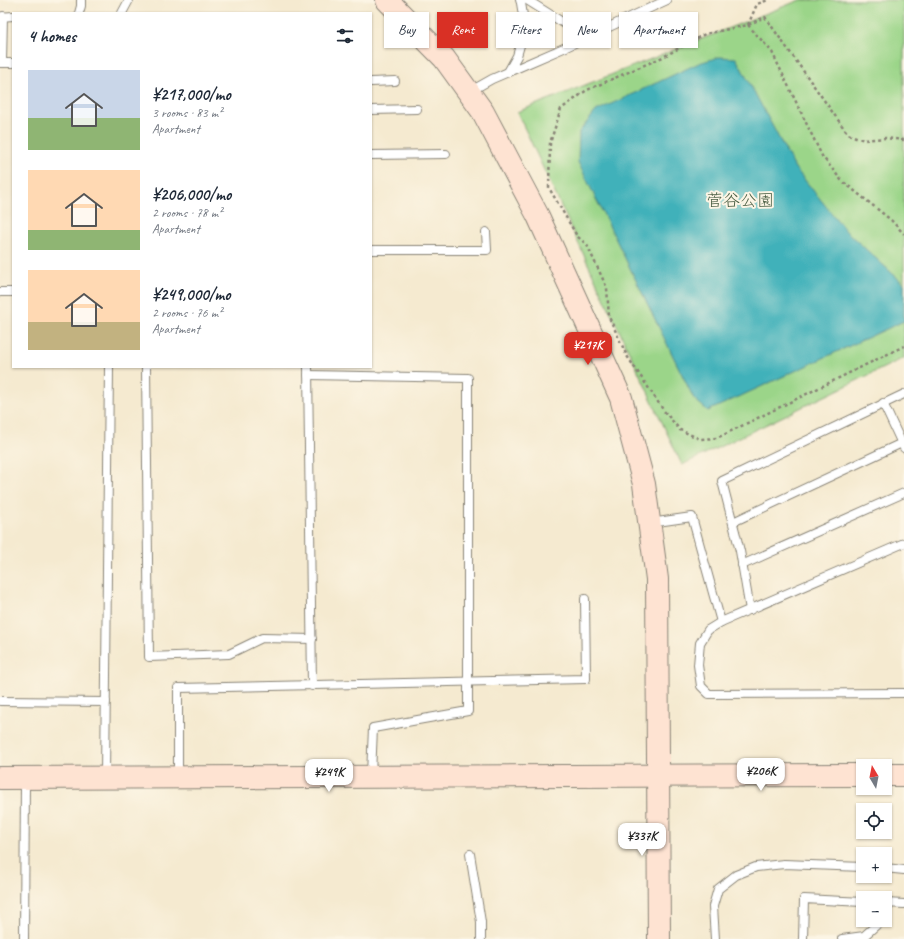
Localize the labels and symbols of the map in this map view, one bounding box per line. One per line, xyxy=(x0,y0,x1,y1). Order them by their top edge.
park label: 菅谷公園 xyxy=(706,190,774,211)
pin: ¥217K xyxy=(560,332,616,366)
pin: ¥206K xyxy=(733,758,789,792)
pin: ¥249K xyxy=(301,759,357,793)
north arrow xyxy=(856,759,892,795)
pin: ¥337K xyxy=(614,823,670,857)

